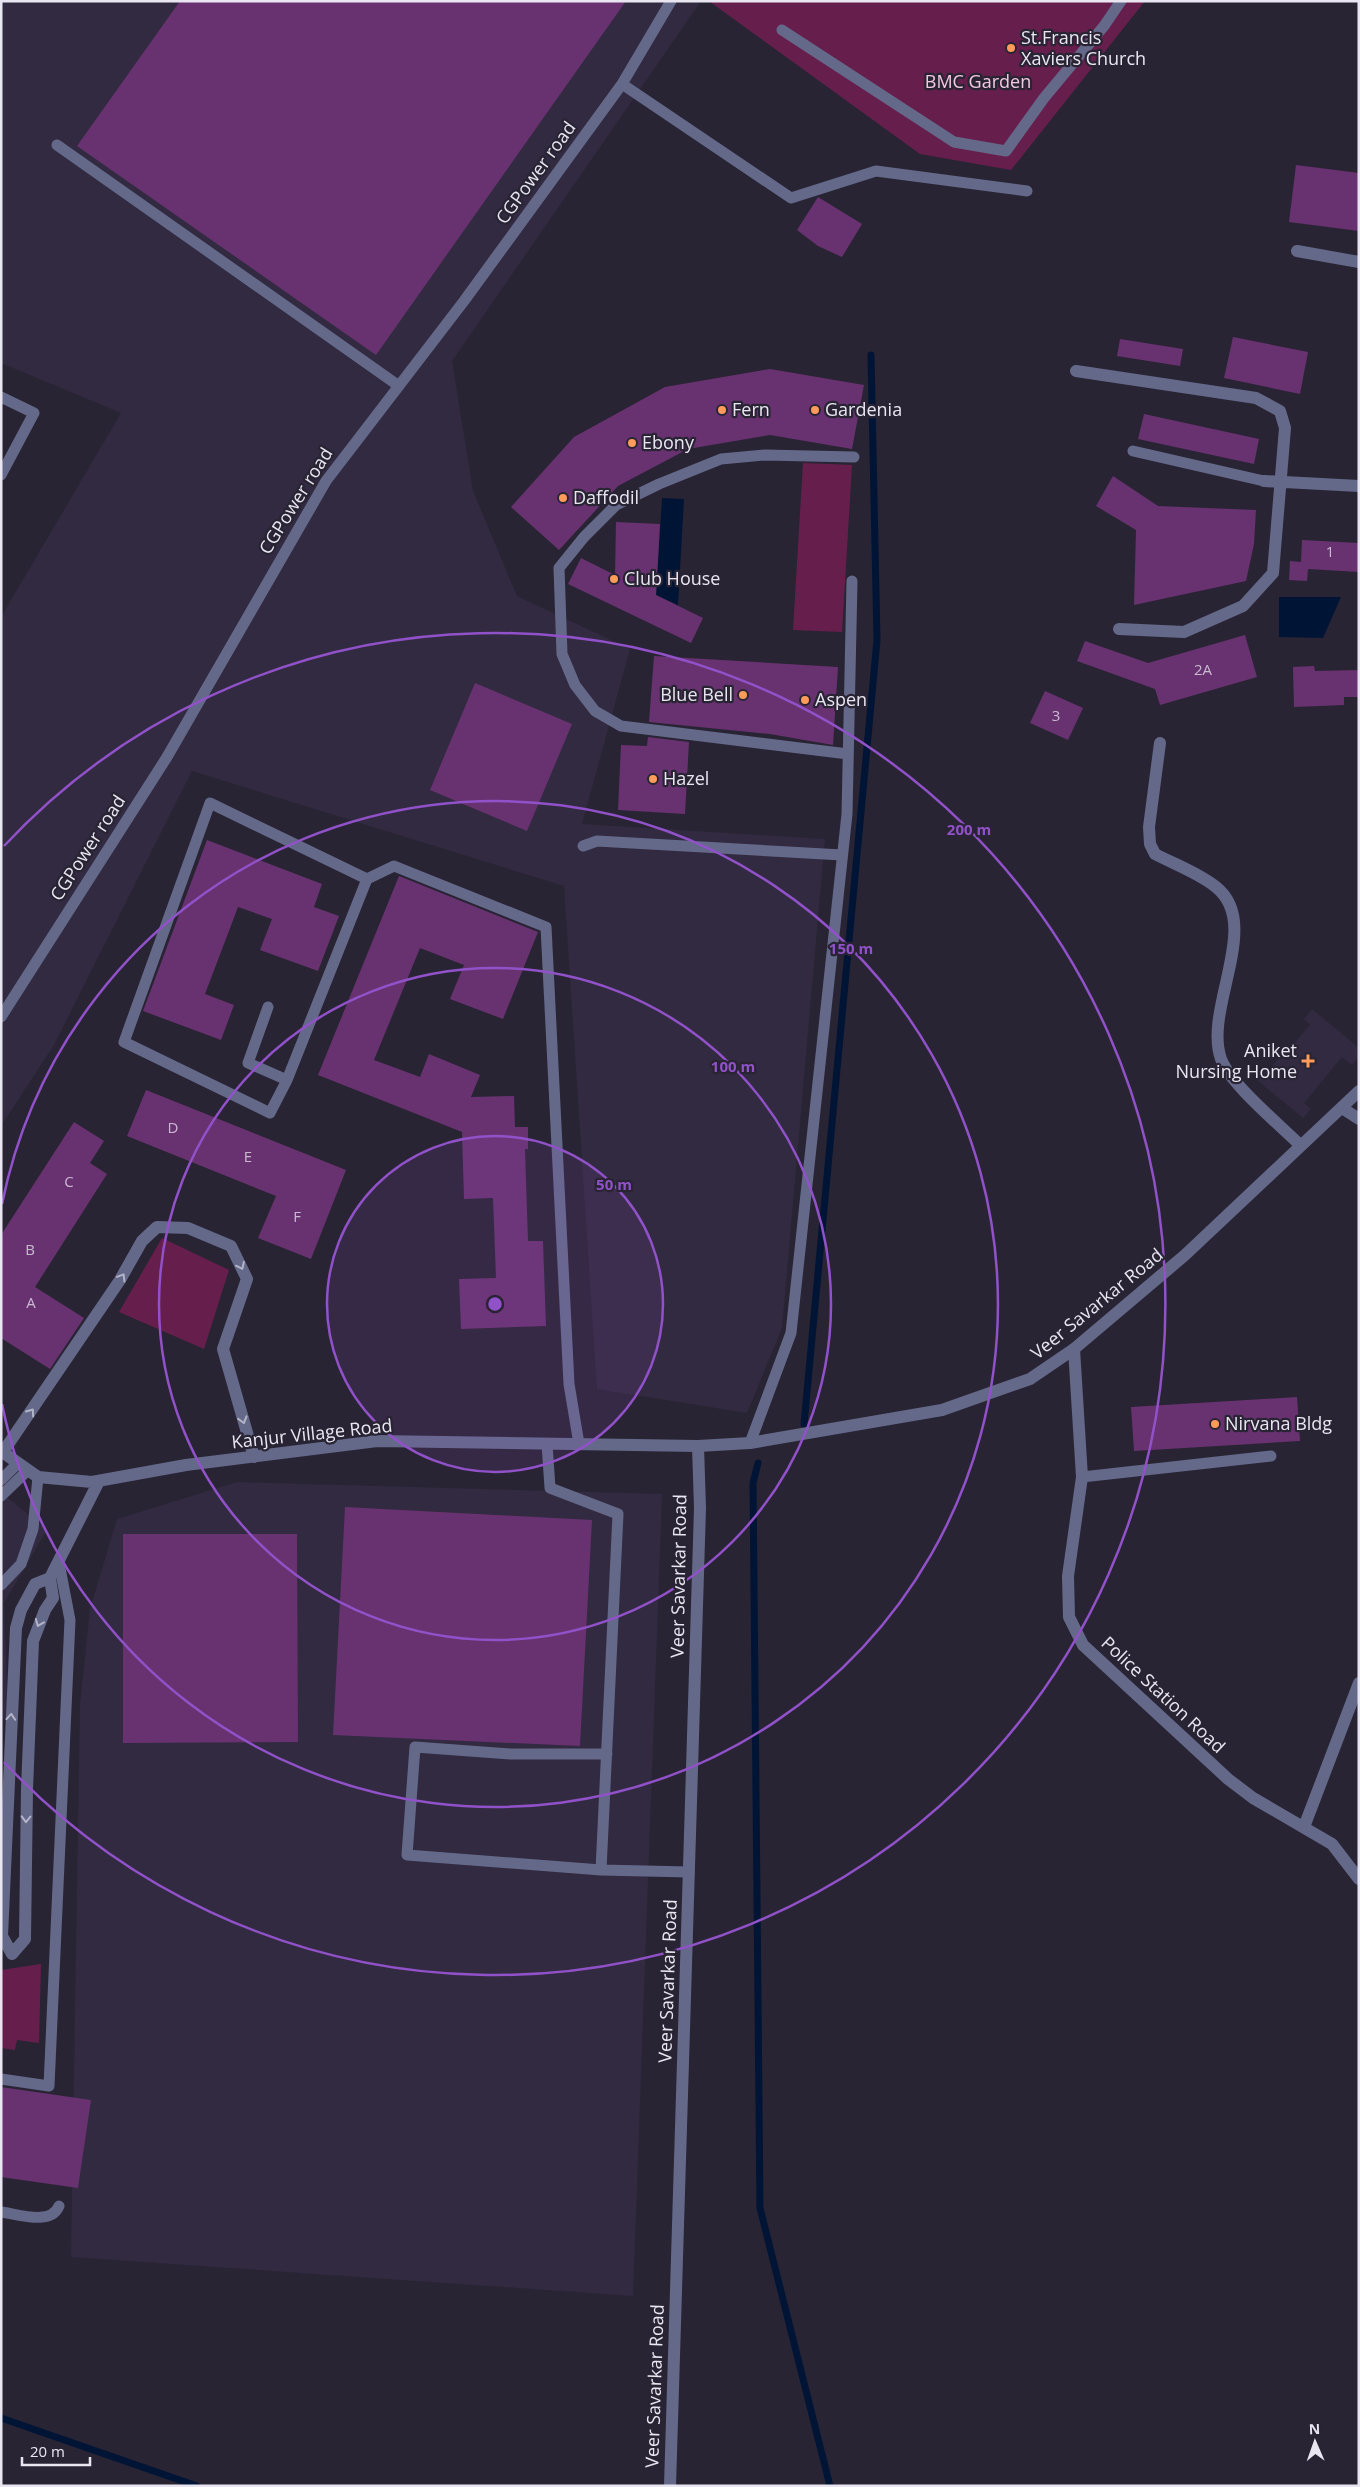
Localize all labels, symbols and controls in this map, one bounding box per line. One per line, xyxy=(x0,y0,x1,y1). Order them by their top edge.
place label: St.Francis Xaviers Church xyxy=(1021,25,1146,70)
marker: St.Francis Xaviers Church xyxy=(1005,42,1017,54)
park label: BMC Garden xyxy=(925,69,1031,93)
street label: CGPower road xyxy=(490,116,581,229)
place label: Fern xyxy=(732,397,770,421)
place label: Gardenia xyxy=(825,397,902,421)
marker: Fern xyxy=(716,404,728,416)
marker: Gardenia xyxy=(809,404,821,416)
place label: Ebony xyxy=(642,430,695,454)
marker: Ebony xyxy=(626,437,638,449)
street label: CGPower road xyxy=(253,443,337,558)
place label: Daffodil xyxy=(573,485,639,509)
marker: Daffodil xyxy=(557,492,569,504)
house number: 1 xyxy=(1326,541,1334,561)
place label: Club House xyxy=(624,566,720,590)
marker: Club House xyxy=(608,573,620,585)
house number: 2A xyxy=(1194,659,1213,679)
place label: Blue Bell xyxy=(660,682,733,706)
place label: Aspen xyxy=(815,687,867,711)
marker: Blue Bell xyxy=(737,689,749,701)
marker: Aspen xyxy=(799,694,811,706)
house number: 3 xyxy=(1052,705,1060,725)
place label: Hazel xyxy=(663,766,709,790)
marker: Hazel xyxy=(647,773,659,785)
street label: CGPower road xyxy=(44,790,130,905)
text: 200 m xyxy=(947,819,991,839)
text: 150 m xyxy=(829,938,873,958)
place label: Aniket Nursing Home xyxy=(1176,1038,1297,1083)
marker: Aniket Nursing Home xyxy=(1301,1054,1315,1068)
text: 100 m xyxy=(711,1056,755,1076)
house number: D xyxy=(168,1117,178,1137)
house number: E xyxy=(244,1146,252,1166)
house number: C xyxy=(64,1171,74,1191)
text: 50 m xyxy=(596,1174,632,1194)
house number: F xyxy=(293,1206,301,1226)
house number: B xyxy=(25,1239,35,1259)
street label: Veer Savarkar Road xyxy=(1025,1242,1168,1364)
one-way arrow xyxy=(235,1261,245,1270)
one-way arrow xyxy=(115,1274,125,1283)
house number: A xyxy=(26,1292,36,1312)
centre of rings xyxy=(486,1295,504,1313)
one-way arrow xyxy=(25,1408,34,1418)
place label: Nirvana Bldg xyxy=(1225,1411,1332,1435)
street label: Kanjur Village Road xyxy=(230,1413,393,1453)
one-way arrow xyxy=(237,1416,248,1425)
marker: Nirvana Bldg xyxy=(1209,1418,1221,1430)
street label: Veer Savarkar Road xyxy=(665,1494,691,1658)
one-way arrow xyxy=(35,1618,46,1627)
street label: Police Station Road xyxy=(1097,1631,1231,1758)
one-way arrow xyxy=(6,1713,17,1721)
one-way arrow xyxy=(21,1816,31,1823)
street label: Veer Savarkar Road xyxy=(652,1899,682,2063)
street label: Veer Savarkar Road xyxy=(639,2304,669,2468)
north arrow xyxy=(1290,2417,1340,2467)
text: N xyxy=(1309,2419,1321,2438)
scale bar xyxy=(22,2434,90,2466)
text: 20 m xyxy=(30,2441,65,2461)

